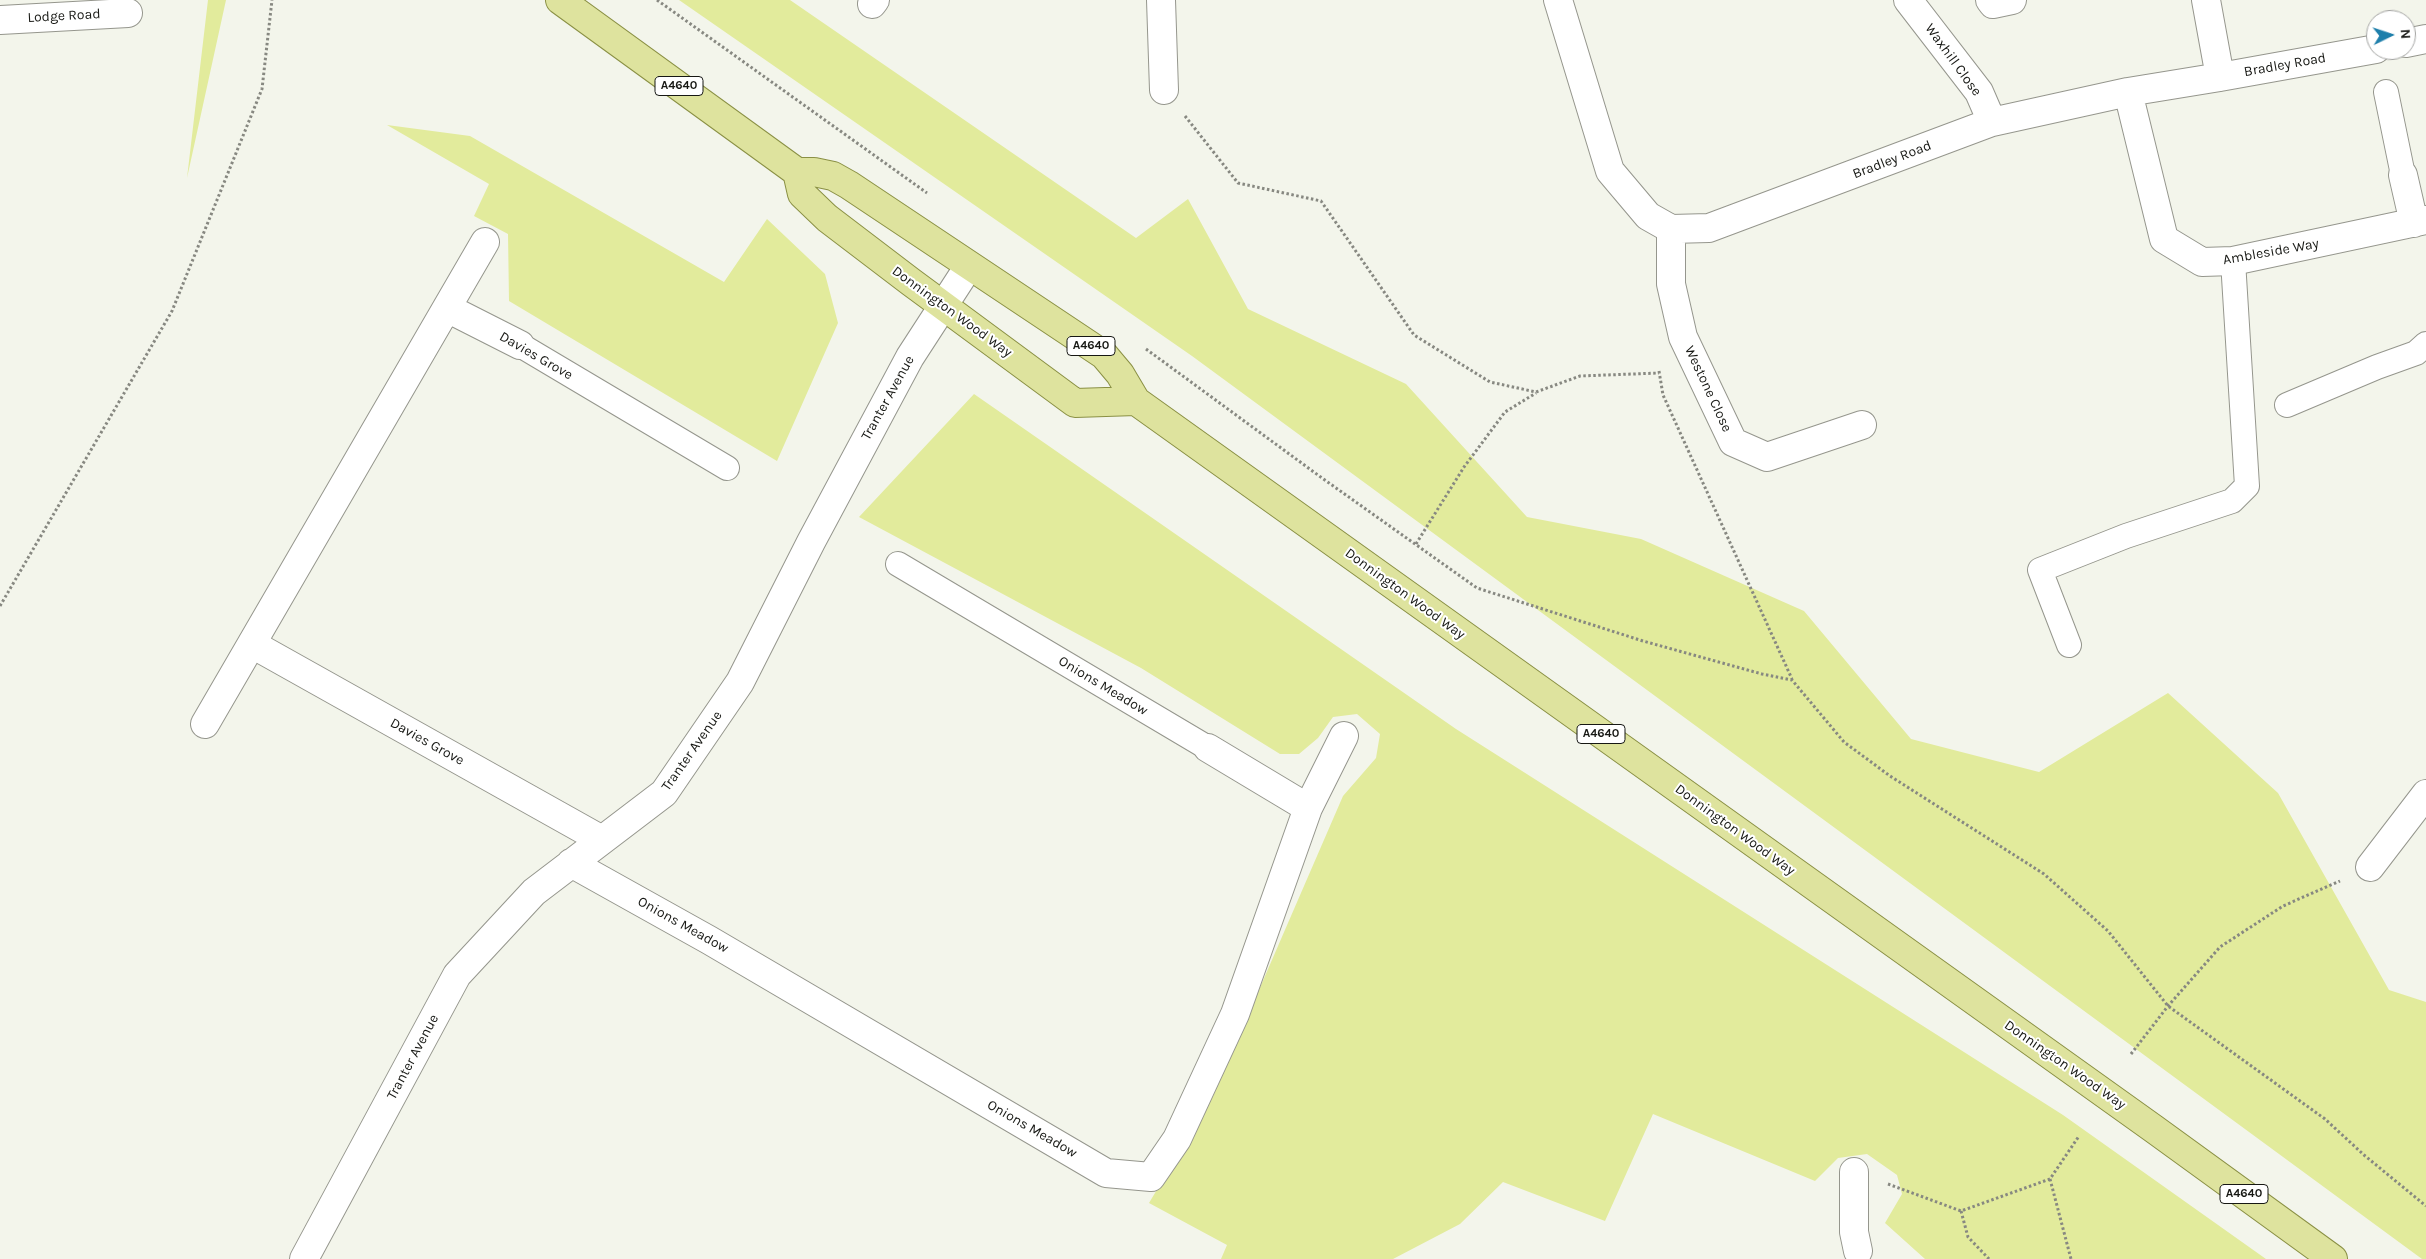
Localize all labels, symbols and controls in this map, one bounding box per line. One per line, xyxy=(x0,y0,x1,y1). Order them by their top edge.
street label: Lodge Road xyxy=(27,6,101,26)
north arrow xyxy=(2366,10,2416,60)
street label: Waxhill Close xyxy=(1921,21,1985,99)
text: N xyxy=(2397,28,2414,40)
street label: Bradley Road xyxy=(2243,50,2327,80)
road number: A4640 xyxy=(655,76,703,95)
street label: Bradley Road xyxy=(1850,137,1934,183)
street label: Ambleside Way xyxy=(2222,235,2320,269)
street label: Donnington Wood Way xyxy=(889,263,1015,361)
street label: Davies Grove xyxy=(496,328,576,384)
road number: A4640 xyxy=(1067,336,1115,356)
street label: Westone Close xyxy=(1681,343,1735,435)
street label: Tranter Avenue xyxy=(858,353,918,443)
street label: Donnington Wood Way xyxy=(1342,545,1468,643)
street label: Onions Meadow xyxy=(1055,653,1151,719)
street label: Tranter Avenue xyxy=(658,708,726,794)
street label: Davies Grove xyxy=(387,715,467,769)
road number: A4640 xyxy=(1577,724,1625,744)
street label: Donnington Wood Way xyxy=(1672,781,1798,879)
street label: Onions Meadow xyxy=(635,893,731,957)
street label: Tranter Avenue xyxy=(383,1012,443,1102)
street label: Donnington Wood Way xyxy=(2001,1017,2129,1113)
street label: Onions Meadow xyxy=(984,1096,1080,1162)
road number: A4640 xyxy=(2220,1184,2268,1204)

